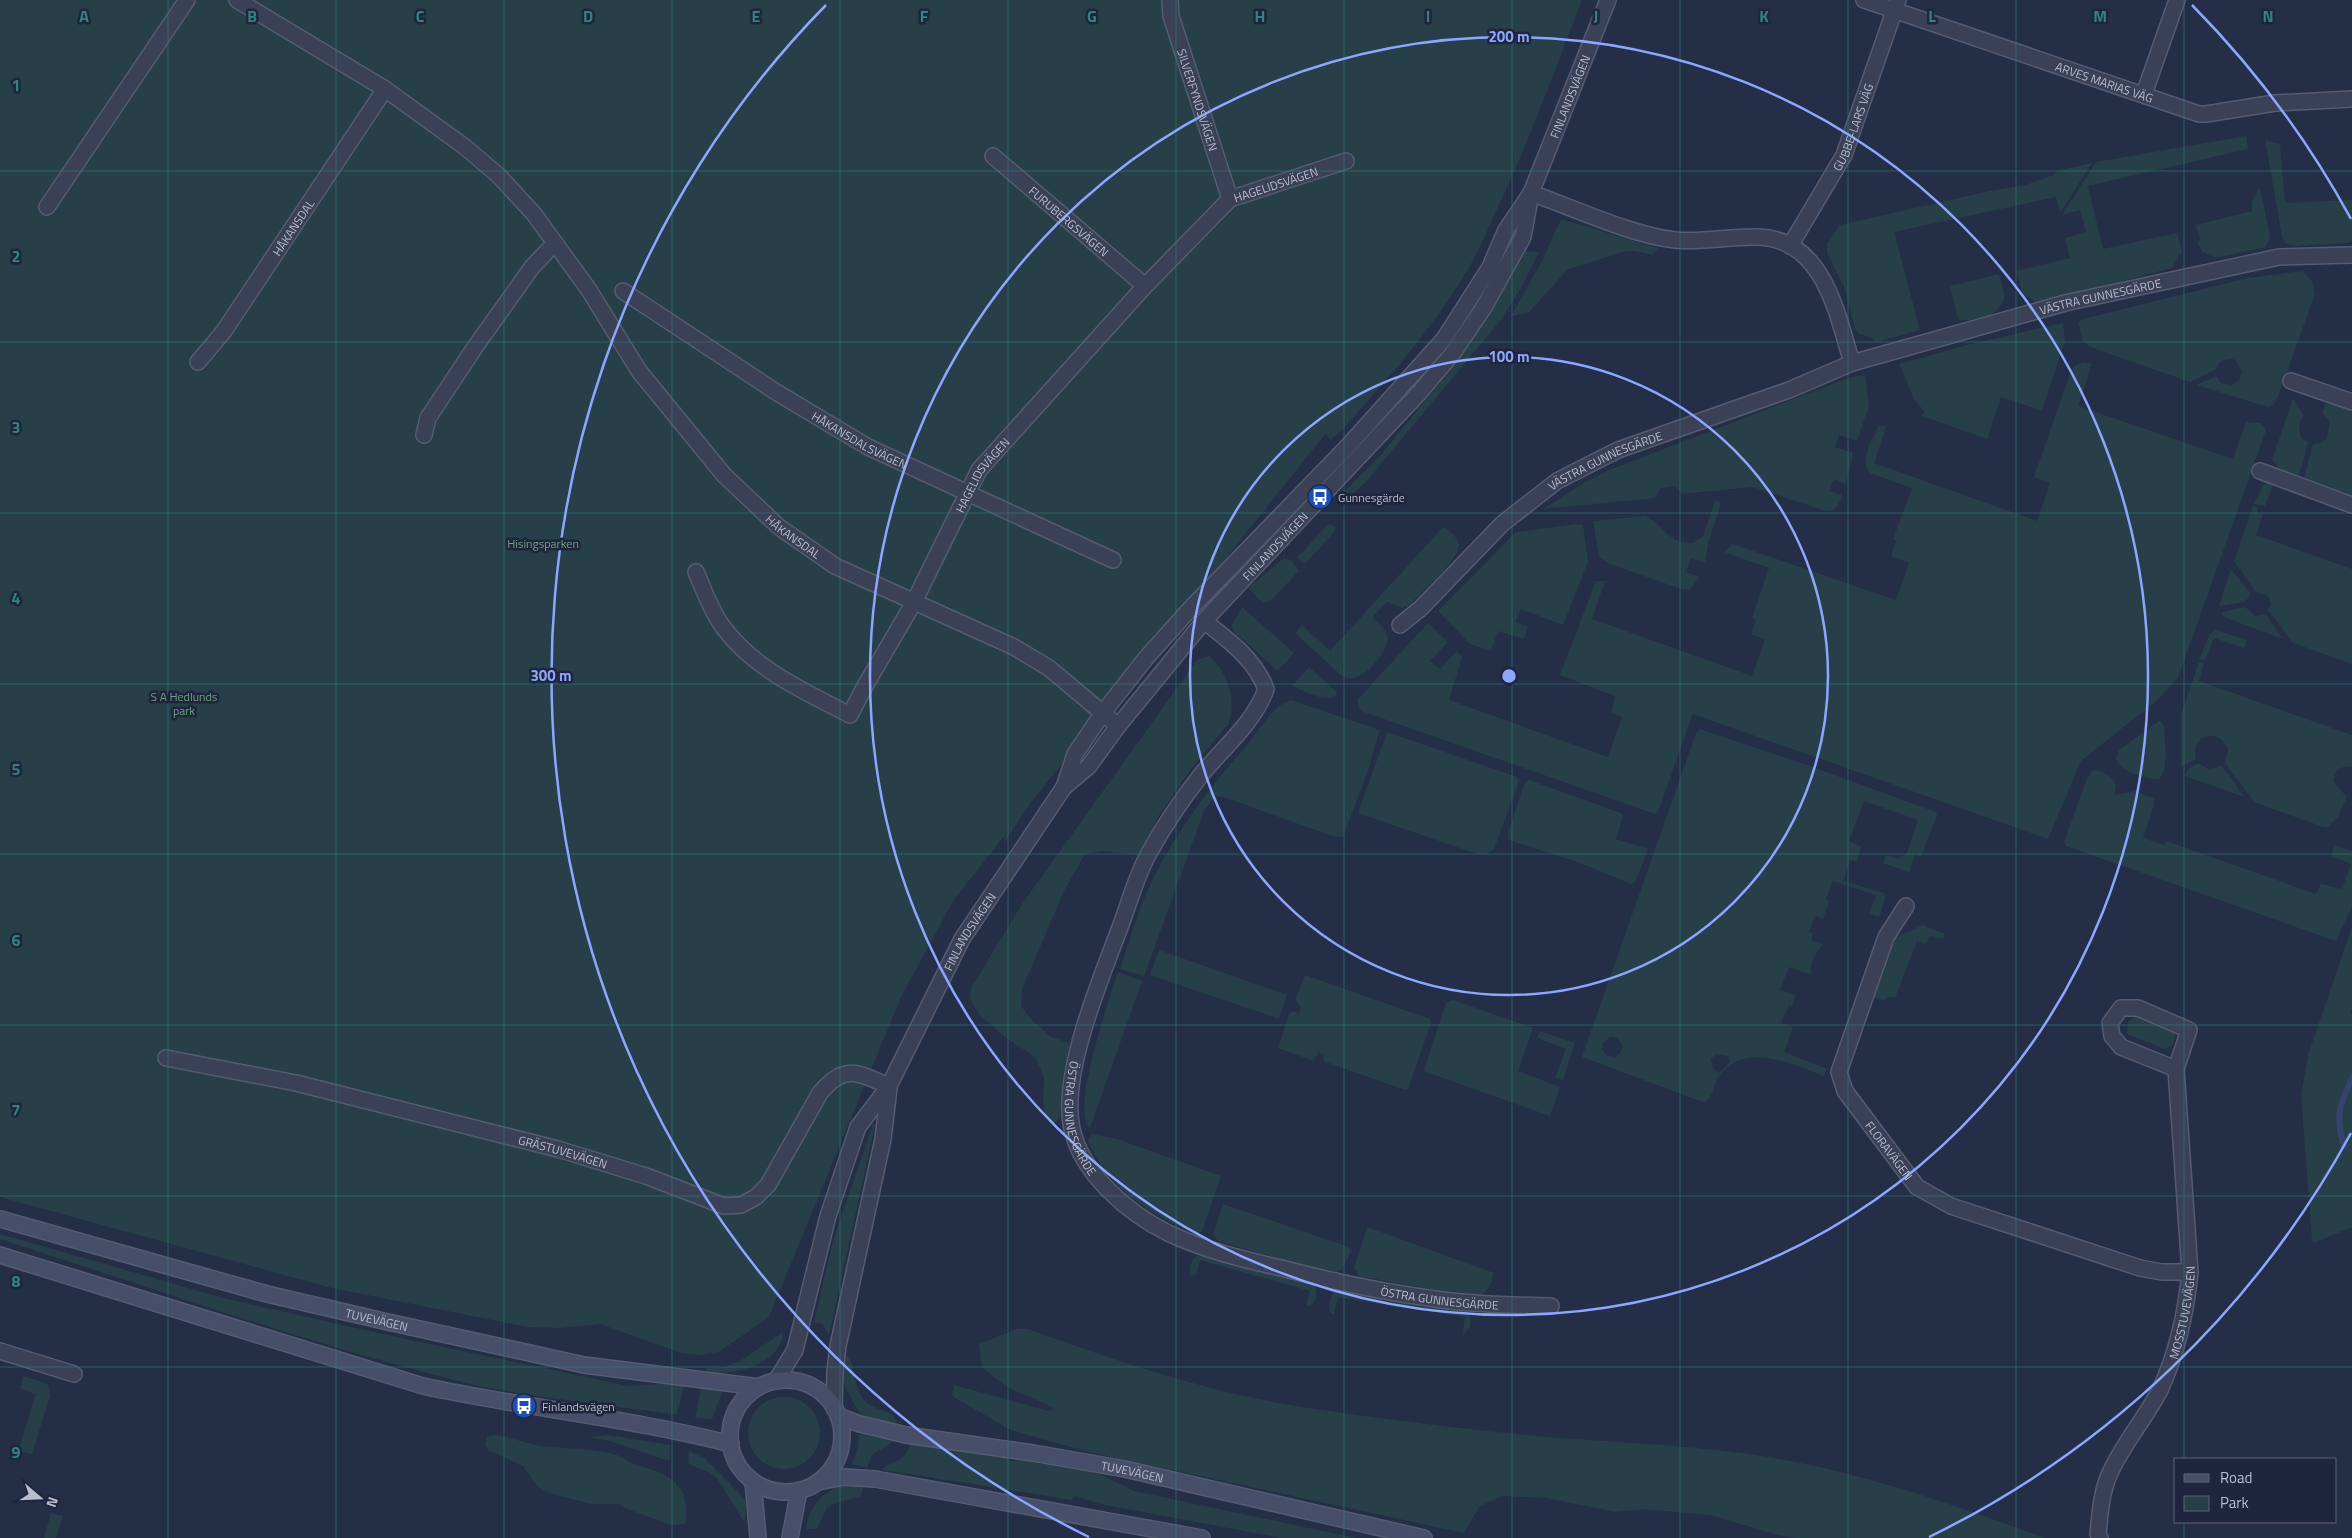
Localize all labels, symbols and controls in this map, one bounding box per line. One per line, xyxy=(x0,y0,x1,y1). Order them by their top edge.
text: A xyxy=(79,4,89,28)
text: B xyxy=(247,4,257,28)
text: C xyxy=(416,4,425,28)
text: D xyxy=(583,4,593,28)
text: E xyxy=(752,4,761,28)
text: F xyxy=(920,4,929,28)
text: G xyxy=(1087,4,1097,28)
text: H xyxy=(1255,4,1265,28)
text: I xyxy=(1426,4,1430,28)
text: J xyxy=(1594,4,1598,28)
text: K xyxy=(1759,4,1769,28)
text: L xyxy=(1928,4,1936,28)
text: M xyxy=(2093,4,2107,28)
text: N xyxy=(2262,4,2274,28)
text: 200 m xyxy=(1488,25,1530,48)
street label: SILVERFYNDSVÄGEN xyxy=(1173,46,1223,153)
street label: FINLANDSVÄGEN xyxy=(1544,52,1595,141)
street label: ARVES MARIAS VÄG xyxy=(2053,56,2156,107)
text: 1 xyxy=(12,73,20,97)
street label: GUBBE-LARS VÄG xyxy=(1827,81,1878,174)
street label: HAGELIDSVÄGEN xyxy=(1231,161,1320,207)
street label: FURUBERGSVÄGEN xyxy=(1025,181,1113,261)
street label: HÅKANSDAL xyxy=(267,195,319,259)
text: 2 xyxy=(12,244,20,268)
street label: VÄSTRA GUNNESGÄRDE xyxy=(2037,273,2163,319)
text: 100 m xyxy=(1488,345,1530,368)
street label: HÅKANSDALSVÄGEN xyxy=(808,406,911,474)
text: 3 xyxy=(12,415,20,439)
street label: VÄSTRA GUNNESGÄRDE xyxy=(1543,426,1665,495)
street label: HAGELIDSVÄGEN xyxy=(950,433,1014,516)
bus stop icon: Gunnesgärde xyxy=(1307,484,1333,510)
place label: Gunnesgärde xyxy=(1338,488,1405,507)
street label: FINLANDSVÄGEN xyxy=(1238,507,1312,585)
street label: HÅKANSDAL xyxy=(762,510,825,563)
park label: Hisingsparken xyxy=(507,534,579,553)
text: 4 xyxy=(12,586,21,610)
text: 300 m xyxy=(530,664,572,687)
centre of rings xyxy=(1500,667,1518,685)
park label: S A Hedlunds park xyxy=(151,687,218,720)
text: 5 xyxy=(12,757,21,781)
street label: FINLANDSVÄGEN xyxy=(938,889,1000,974)
text: 6 xyxy=(12,928,21,952)
street label: ÖSTRA GUNNESGÄRDE xyxy=(1060,1059,1102,1180)
text: 7 xyxy=(12,1098,20,1122)
street label: FLORAVÄGEN xyxy=(1861,1117,1918,1184)
street label: GRÄSTUVEVÄGEN xyxy=(516,1130,610,1173)
street label: MOSSTUVEVÄGEN xyxy=(2163,1265,2200,1361)
text: 8 xyxy=(12,1269,21,1293)
street label: ÖSTRA GUNNESGÄRDE xyxy=(1379,1281,1499,1314)
street label: TUVEVÄGEN xyxy=(344,1303,410,1336)
bus stop icon: Finlandsvägen xyxy=(511,1393,537,1419)
place label: Finlandsvägen xyxy=(542,1397,615,1416)
text: 9 xyxy=(12,1440,21,1464)
street label: TUVEVÄGEN xyxy=(1100,1456,1166,1487)
legend xyxy=(2174,1458,2337,1523)
text: Road xyxy=(2220,1466,2252,1489)
north arrow xyxy=(15,1473,65,1523)
text: Park xyxy=(2220,1491,2249,1514)
text: N xyxy=(41,1494,64,1510)

